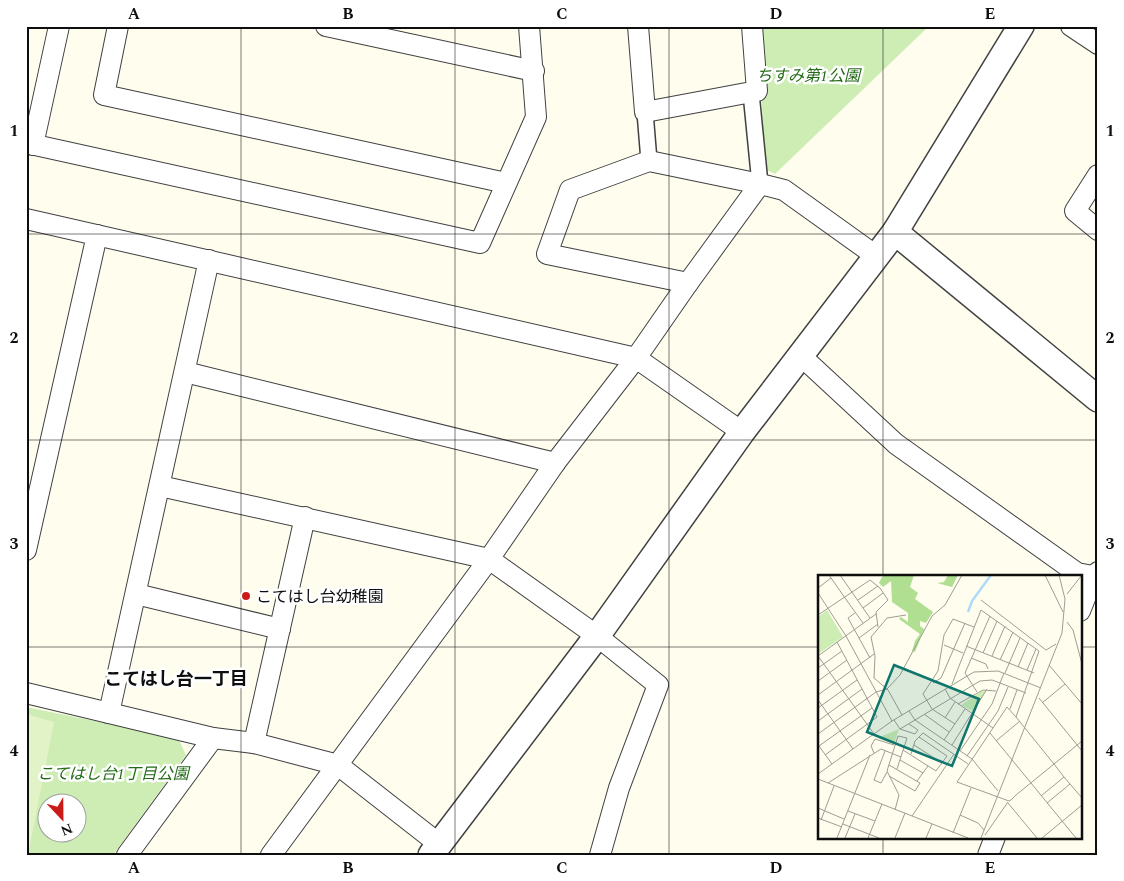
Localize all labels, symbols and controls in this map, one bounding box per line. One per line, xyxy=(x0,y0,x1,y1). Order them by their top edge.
text: A xyxy=(128,2,141,26)
text: B xyxy=(342,2,354,26)
text: C xyxy=(556,2,568,26)
text: D xyxy=(770,2,783,26)
text: E xyxy=(985,2,995,26)
park label: ちすみ第1公園 xyxy=(756,64,862,88)
text: 1 xyxy=(10,119,18,143)
text: 1 xyxy=(1106,119,1114,143)
text: 2 xyxy=(10,326,19,350)
text: 2 xyxy=(1106,326,1115,350)
text: 3 xyxy=(10,532,19,556)
text: 3 xyxy=(1106,532,1115,556)
inset map xyxy=(818,575,1082,838)
place label: こてはし台幼稚園 xyxy=(256,585,384,609)
marker: こてはし台幼稚園 xyxy=(240,590,252,602)
district label: こてはし台一丁目 xyxy=(104,666,248,693)
text: 4 xyxy=(10,739,19,763)
text: 4 xyxy=(1106,739,1115,763)
park label: こてはし台1丁目公園 xyxy=(37,762,191,786)
north arrow xyxy=(38,794,88,844)
text: N xyxy=(57,818,76,841)
text: A xyxy=(128,856,141,880)
text: B xyxy=(342,856,354,880)
text: C xyxy=(556,856,568,880)
text: D xyxy=(770,856,783,880)
text: E xyxy=(985,856,995,880)

